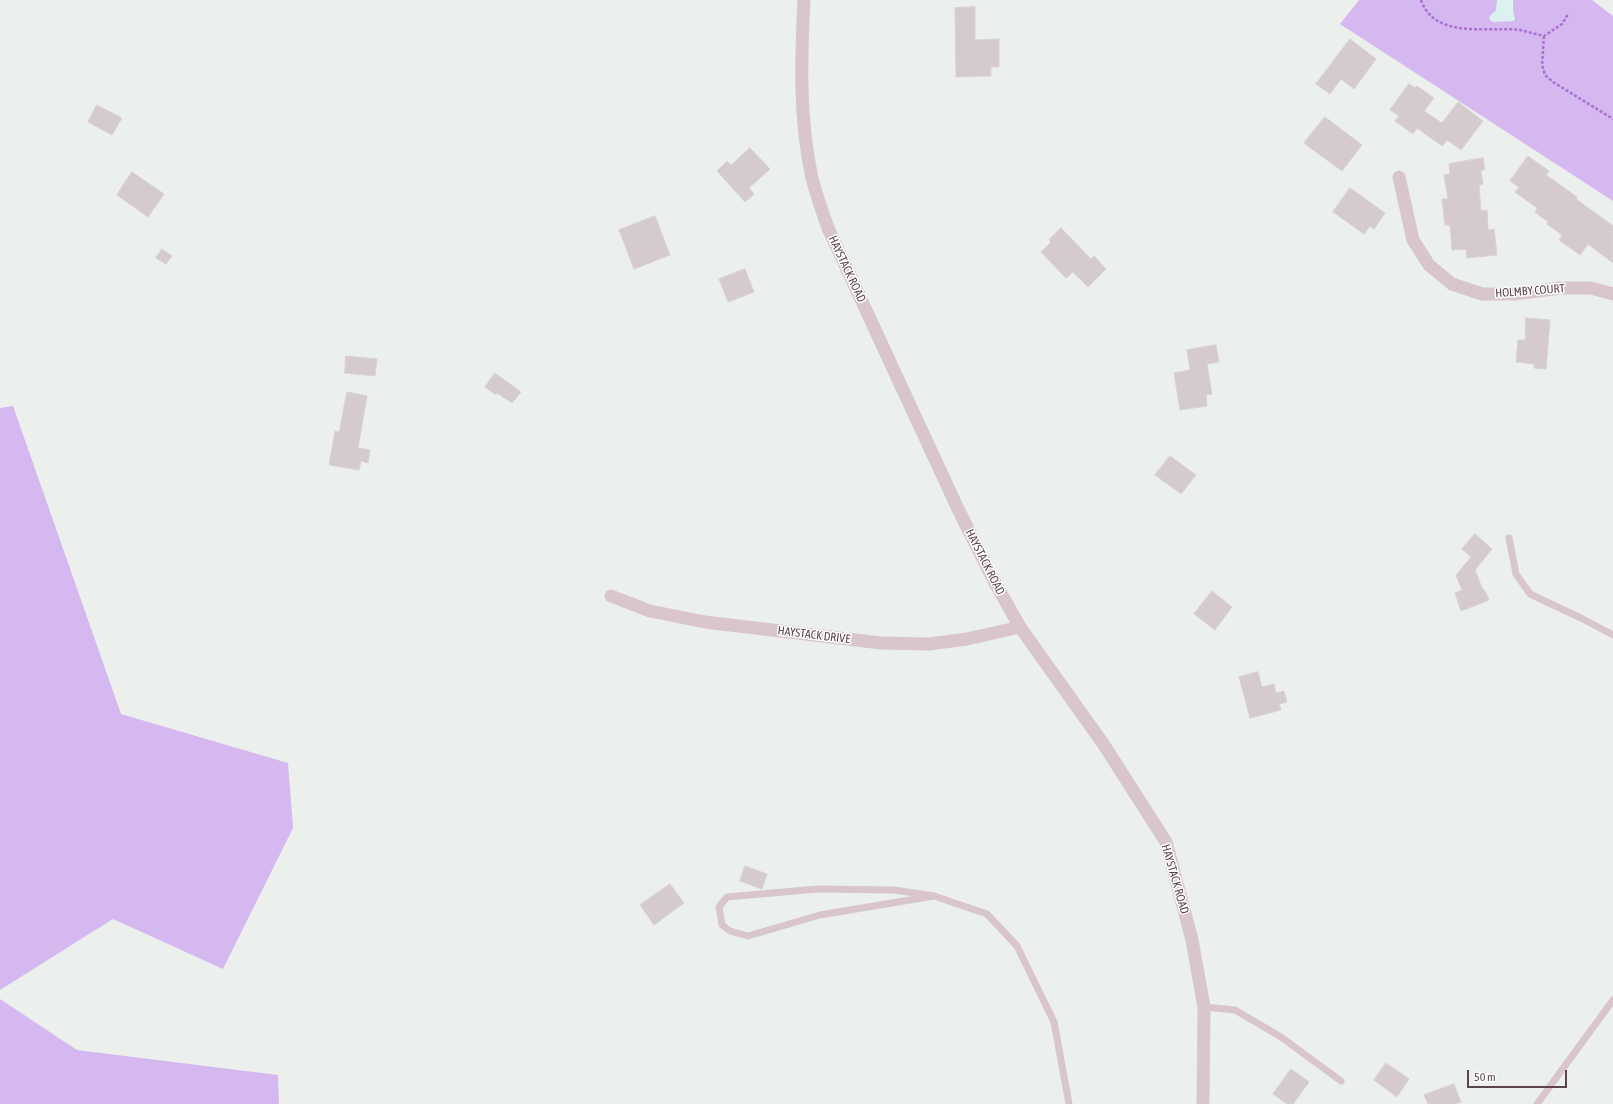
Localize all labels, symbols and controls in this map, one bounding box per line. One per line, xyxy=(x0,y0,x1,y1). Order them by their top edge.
street label: HAYSTACK ROAD xyxy=(825,233,869,305)
street label: HOLMBY COURT xyxy=(1495,281,1565,301)
street label: HAYSTACK ROAD xyxy=(962,527,1008,597)
street label: HAYSTACK DRIVE xyxy=(777,623,851,647)
street label: HAYSTACK ROAD xyxy=(1158,843,1192,915)
scale bar xyxy=(1469,1062,1569,1088)
text: 50 m xyxy=(1474,1070,1496,1084)

